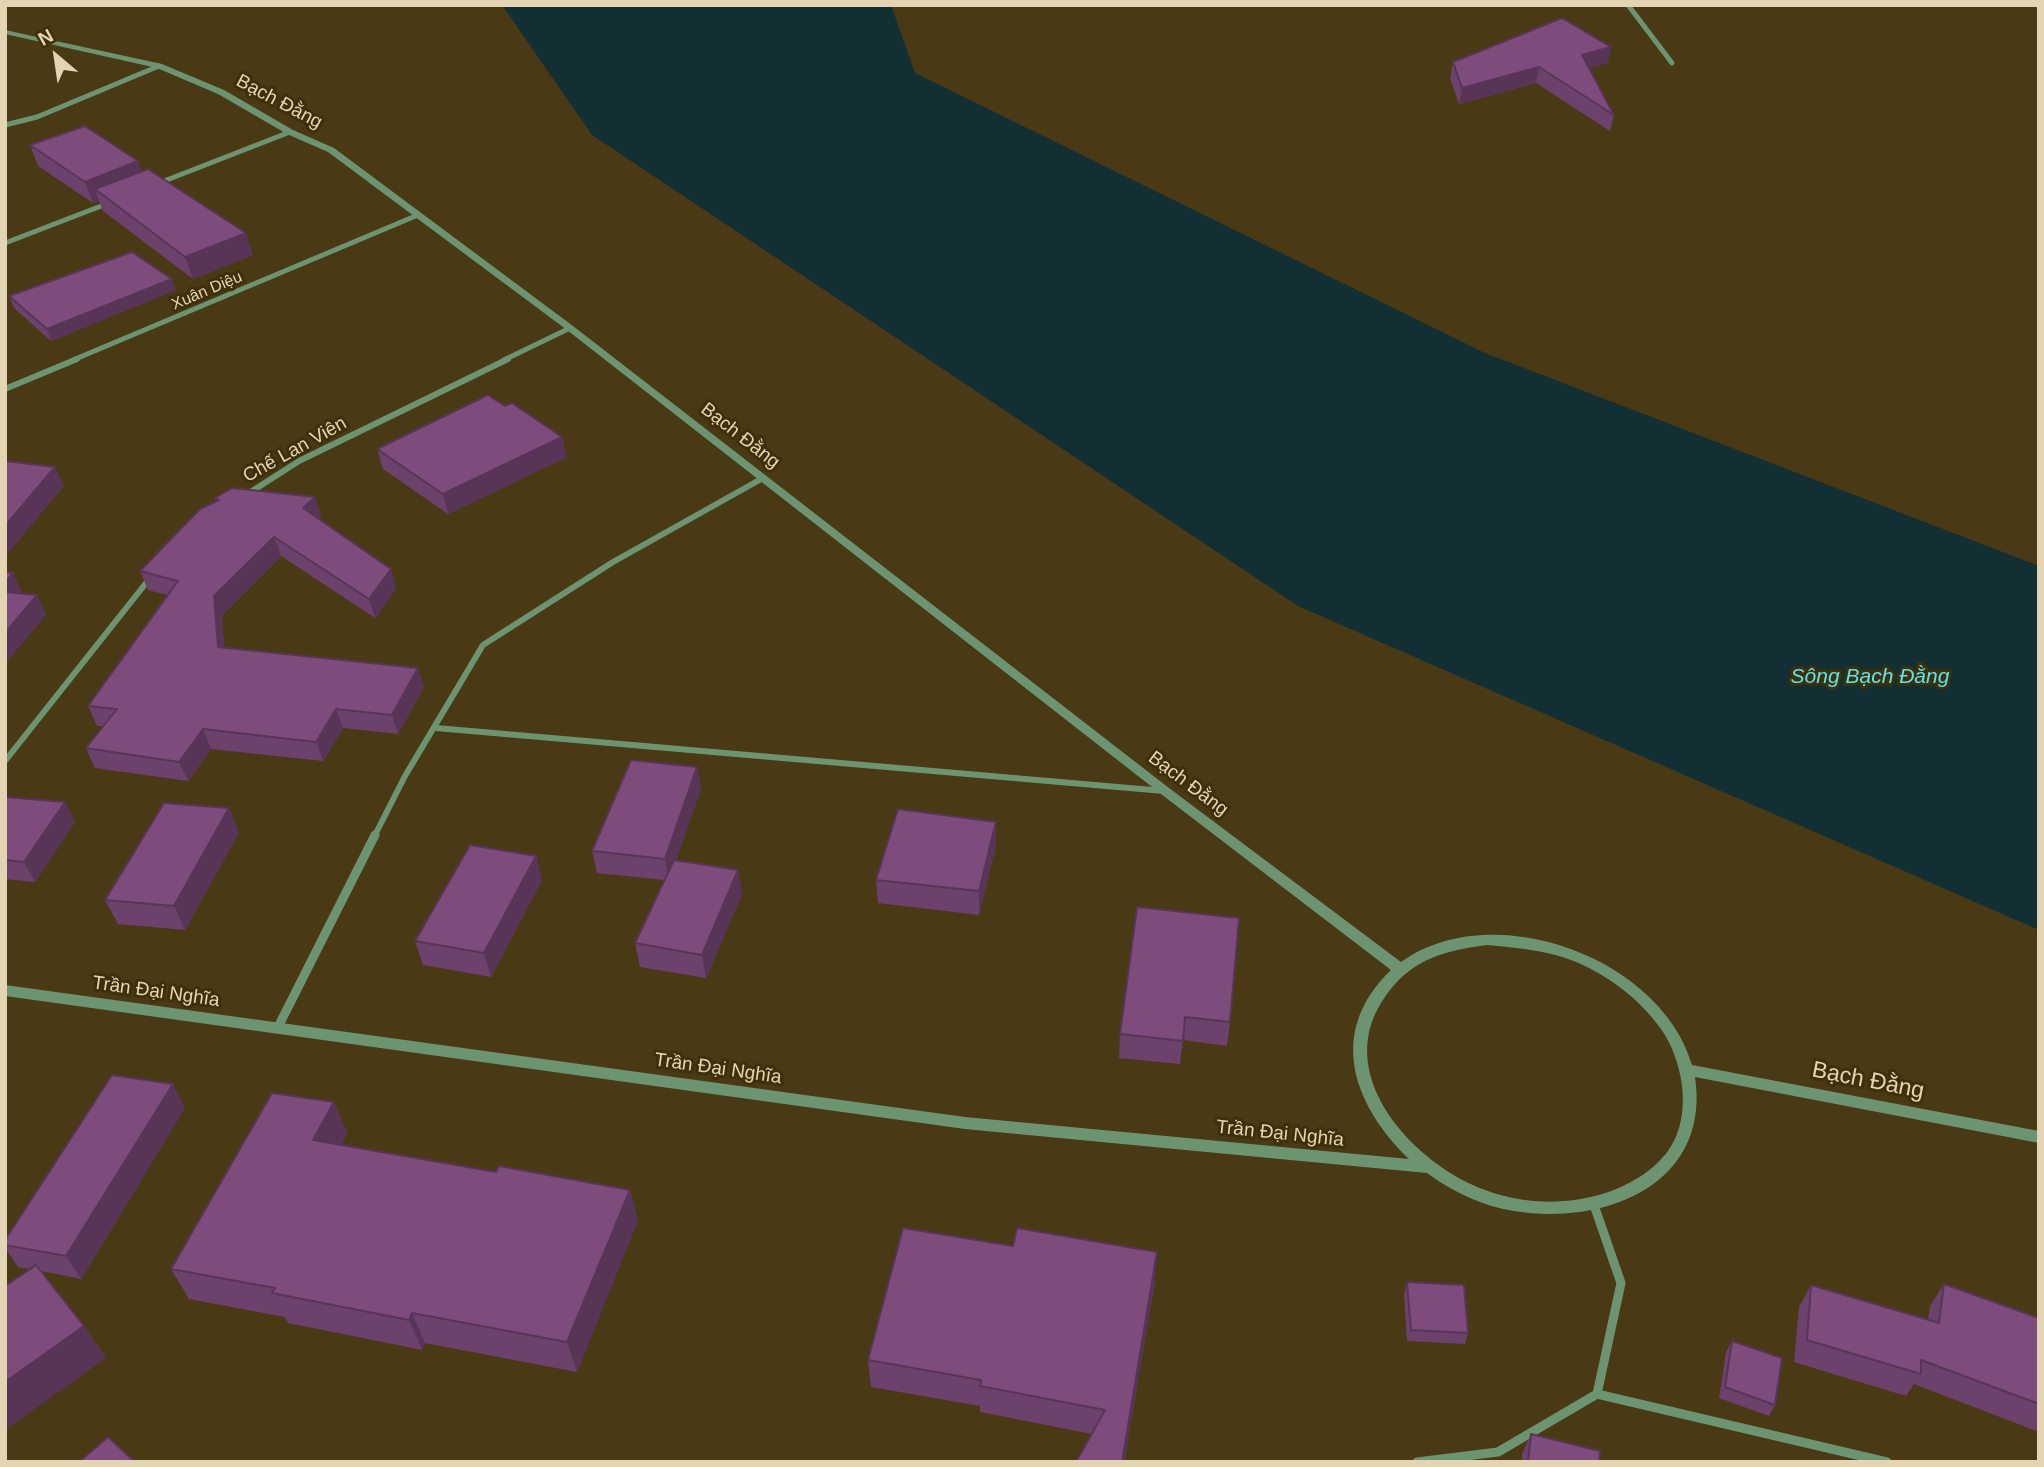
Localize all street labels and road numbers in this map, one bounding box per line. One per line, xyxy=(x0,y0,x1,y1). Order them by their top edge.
street label: Bạch Đằng xyxy=(232,70,326,134)
street label: Xuân Diệu xyxy=(169,268,245,314)
street label: Bạch Đằng xyxy=(696,398,784,474)
street label: Chế Lan Viên xyxy=(239,412,351,488)
street label: Bạch Đằng xyxy=(1144,747,1232,821)
street label: Trần Đại Nghĩa xyxy=(91,972,221,1012)
street label: Trần Đại Nghĩa xyxy=(653,1049,783,1089)
street label: Bạch Đằng xyxy=(1810,1057,1926,1105)
street label: Trần Đại Nghĩa xyxy=(1215,1116,1345,1152)

